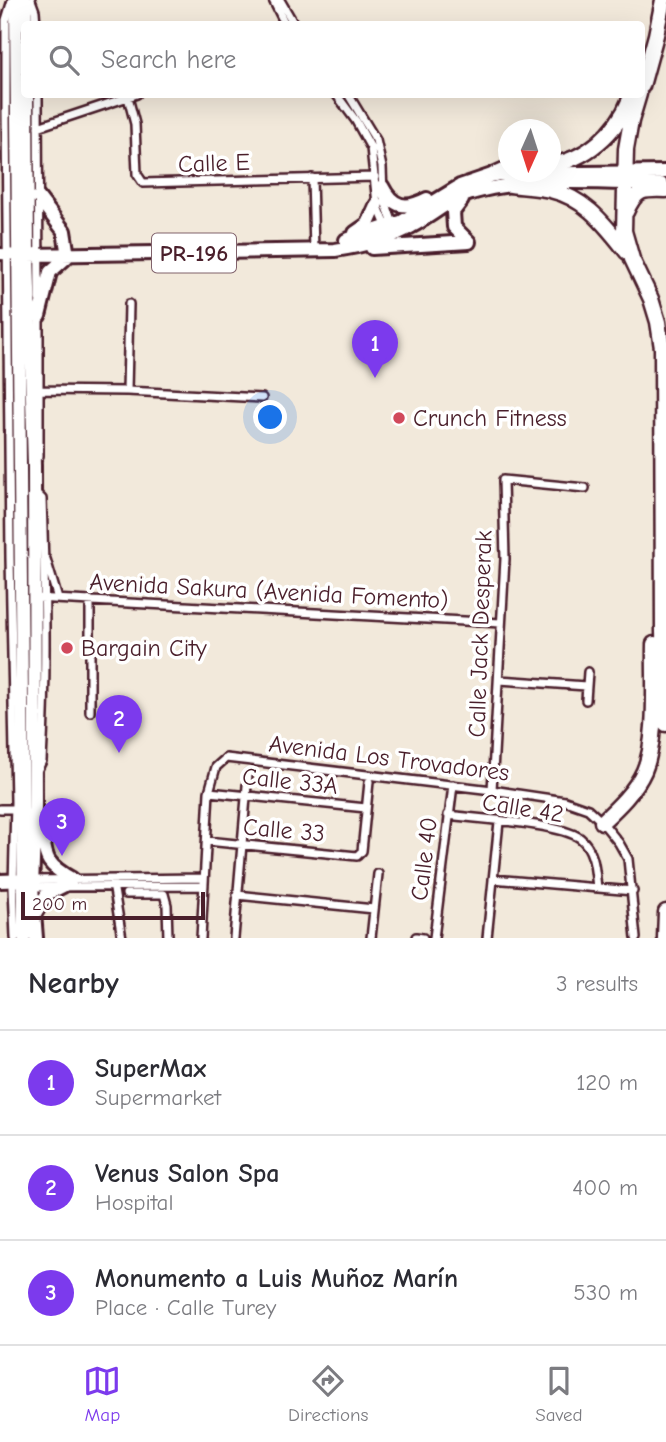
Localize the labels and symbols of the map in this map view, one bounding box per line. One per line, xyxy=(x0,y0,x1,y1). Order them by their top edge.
north arrow xyxy=(498,119,561,182)
street label: Calle E xyxy=(177,148,251,178)
road number: PR-196 xyxy=(152,234,236,272)
pin: 1 xyxy=(352,320,398,378)
your location xyxy=(253,400,287,434)
place label: Crunch Fitness xyxy=(413,404,567,432)
marker: Crunch Fitness xyxy=(391,410,407,426)
street label: Calle Jack Desperak xyxy=(462,530,498,738)
street label: Avenida Sakura (Avenida Fomento) xyxy=(89,568,449,614)
place label: Bargain City xyxy=(81,634,207,662)
marker: Bargain City xyxy=(59,640,75,656)
pin: 2 xyxy=(96,695,142,753)
street label: Avenida Los Trovadores xyxy=(267,729,511,787)
street label: Calle 33A xyxy=(241,762,339,800)
street label: Calle 42 xyxy=(480,788,566,828)
pin: 3 xyxy=(39,798,85,856)
street label: Calle 33 xyxy=(242,812,326,848)
street label: Calle 40 xyxy=(405,816,443,902)
scale bar xyxy=(21,889,205,921)

